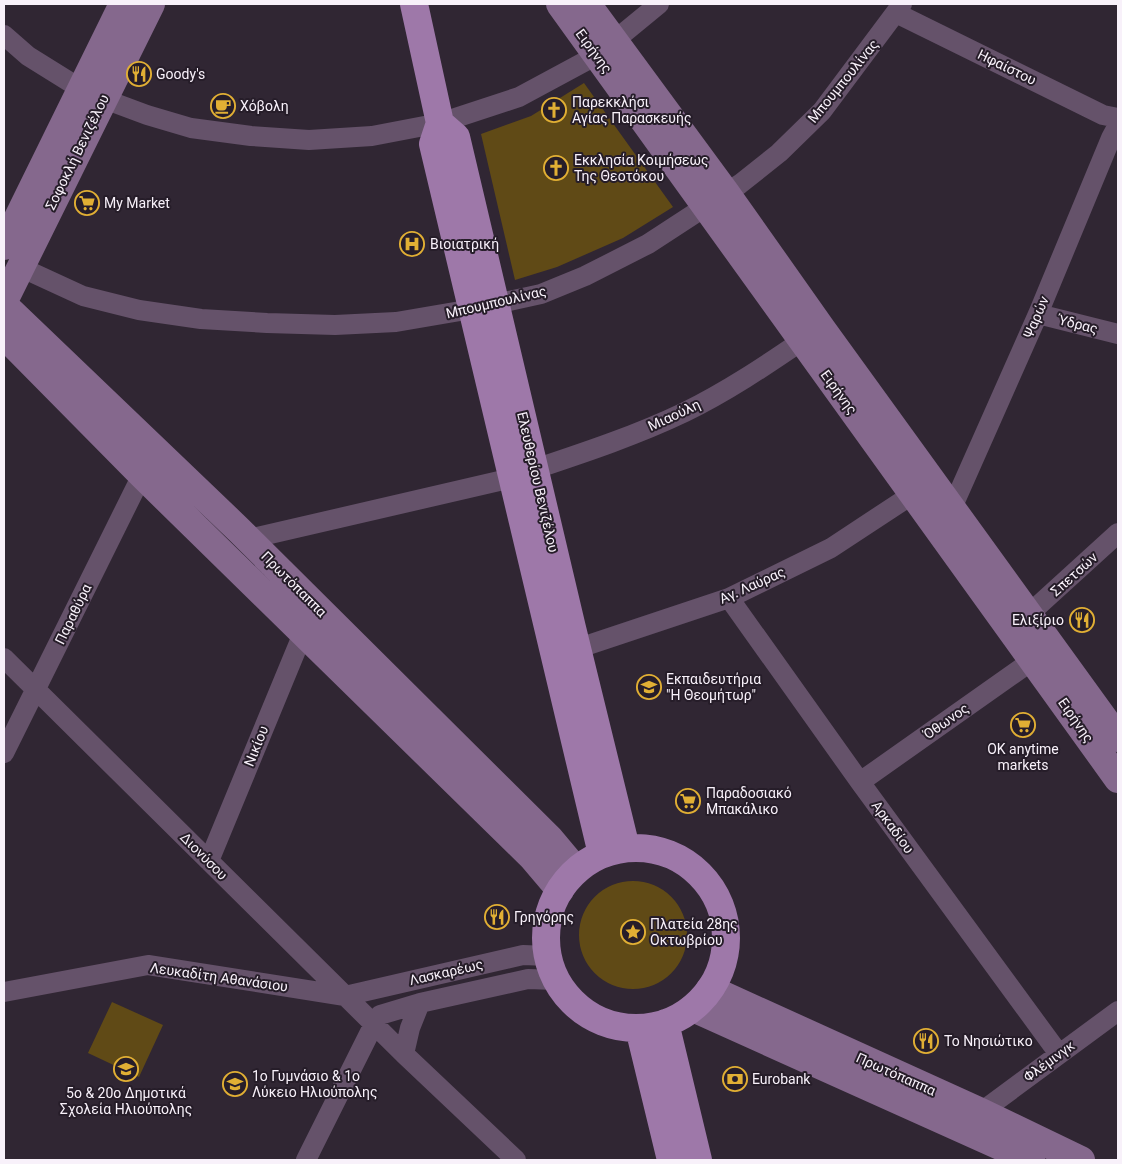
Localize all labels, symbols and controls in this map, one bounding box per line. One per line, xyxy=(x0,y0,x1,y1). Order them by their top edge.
street label: Ειρήνης xyxy=(573,26,615,76)
street label: Μπουμπουλίνας xyxy=(805,36,881,126)
street label: Ηφαίστου xyxy=(975,46,1039,89)
restaurant icon: Goody's xyxy=(126,61,152,87)
place label: Goody's xyxy=(156,66,205,82)
street label: Σοφοκλή Βενιζέλου xyxy=(42,92,113,213)
cafe icon: Χόβολη xyxy=(210,93,236,119)
place label: Παρεκκλήσι Αγίας Παρασκευής xyxy=(572,94,691,126)
church icon: Παρεκκλήσι Αγίας Παρασκευής xyxy=(541,97,567,123)
place label: Χόβολη xyxy=(240,98,289,114)
place label: Εκκλησία Κοιμήσεως Της Θεοτόκου xyxy=(574,152,709,184)
church icon: Εκκλησία Κοιμήσεως Της Θεοτόκου xyxy=(543,155,569,181)
supermarket icon: My Market xyxy=(74,190,100,216)
place label: My Market xyxy=(104,195,170,211)
hospital icon: Βιοιατρική xyxy=(399,231,425,257)
place label: Βιοιατρική xyxy=(430,236,499,252)
street label: Μπουμπουλίνας xyxy=(444,283,548,321)
street label: Ψαρών xyxy=(1020,293,1052,340)
street label: Ύδρας xyxy=(1056,311,1099,337)
street label: Ειρήνης xyxy=(818,367,860,417)
street label: Μιαούλη xyxy=(645,396,703,434)
street label: Ελευθερίου Βενιζέλου xyxy=(514,410,562,554)
street label: Πρωτόπαππα xyxy=(258,548,330,620)
street label: Σπετσών xyxy=(1047,549,1101,599)
street label: Αγ. Λαύρας xyxy=(717,563,787,607)
street label: Παραθύρα xyxy=(52,581,95,647)
restaurant icon: Ελιξίριο xyxy=(1069,607,1095,633)
place label: Ελιξίριο xyxy=(1012,612,1064,628)
place label: Εκπαιδευτήρια "Η Θεομήτωρ" xyxy=(666,671,761,703)
school or university icon: Εκπαιδευτήρια "Η Θεομήτωρ" xyxy=(636,674,662,700)
street label: Ειρήνης xyxy=(1055,695,1097,745)
street label: Όθωνος xyxy=(920,700,972,743)
supermarket icon: OK anytime markets xyxy=(1010,712,1036,738)
street label: Νικίου xyxy=(241,723,271,769)
place label: OK anytime markets xyxy=(987,741,1059,773)
place label: Παραδοσιακό Μπακάλικο xyxy=(706,785,792,817)
supermarket icon: Παραδοσιακό Μπακάλικο xyxy=(675,788,701,814)
street label: Αρκαδίου xyxy=(869,798,917,856)
street label: Διονύσου xyxy=(177,829,231,883)
restaurant icon: Γρηγόρης xyxy=(484,904,510,930)
place label: Γρηγόρης xyxy=(514,909,574,925)
place label: Πλατεία 28ης Οκτωβρίου xyxy=(650,916,738,948)
place icon: Πλατεία 28ης Οκτωβρίου xyxy=(620,919,646,945)
street label: Λασκαρέως xyxy=(408,956,484,988)
street label: Λευκαδίτη Αθανάσιου xyxy=(149,959,289,995)
restaurant icon: Το Νησιώτικο xyxy=(913,1028,939,1054)
place label: Το Νησιώτικο xyxy=(944,1033,1033,1049)
street label: Φλέμινγκ xyxy=(1020,1037,1078,1085)
street label: Πρωτόπαππα xyxy=(854,1049,938,1099)
school or university icon: 5ο & 20ο Δημοτικά Σχολεία Ηλιούπολης xyxy=(113,1056,139,1082)
bank icon: Eurobank xyxy=(722,1066,748,1092)
place label: 1ο Γυμνάσιο & 1ο Λύκειο Ηλιούπολης xyxy=(252,1068,378,1100)
school or university icon: 1ο Γυμνάσιο & 1ο Λύκειο Ηλιούπολης xyxy=(222,1071,248,1097)
place label: Eurobank xyxy=(752,1071,811,1087)
place label: 5ο & 20ο Δημοτικά Σχολεία Ηλιούπολης xyxy=(60,1085,192,1117)

